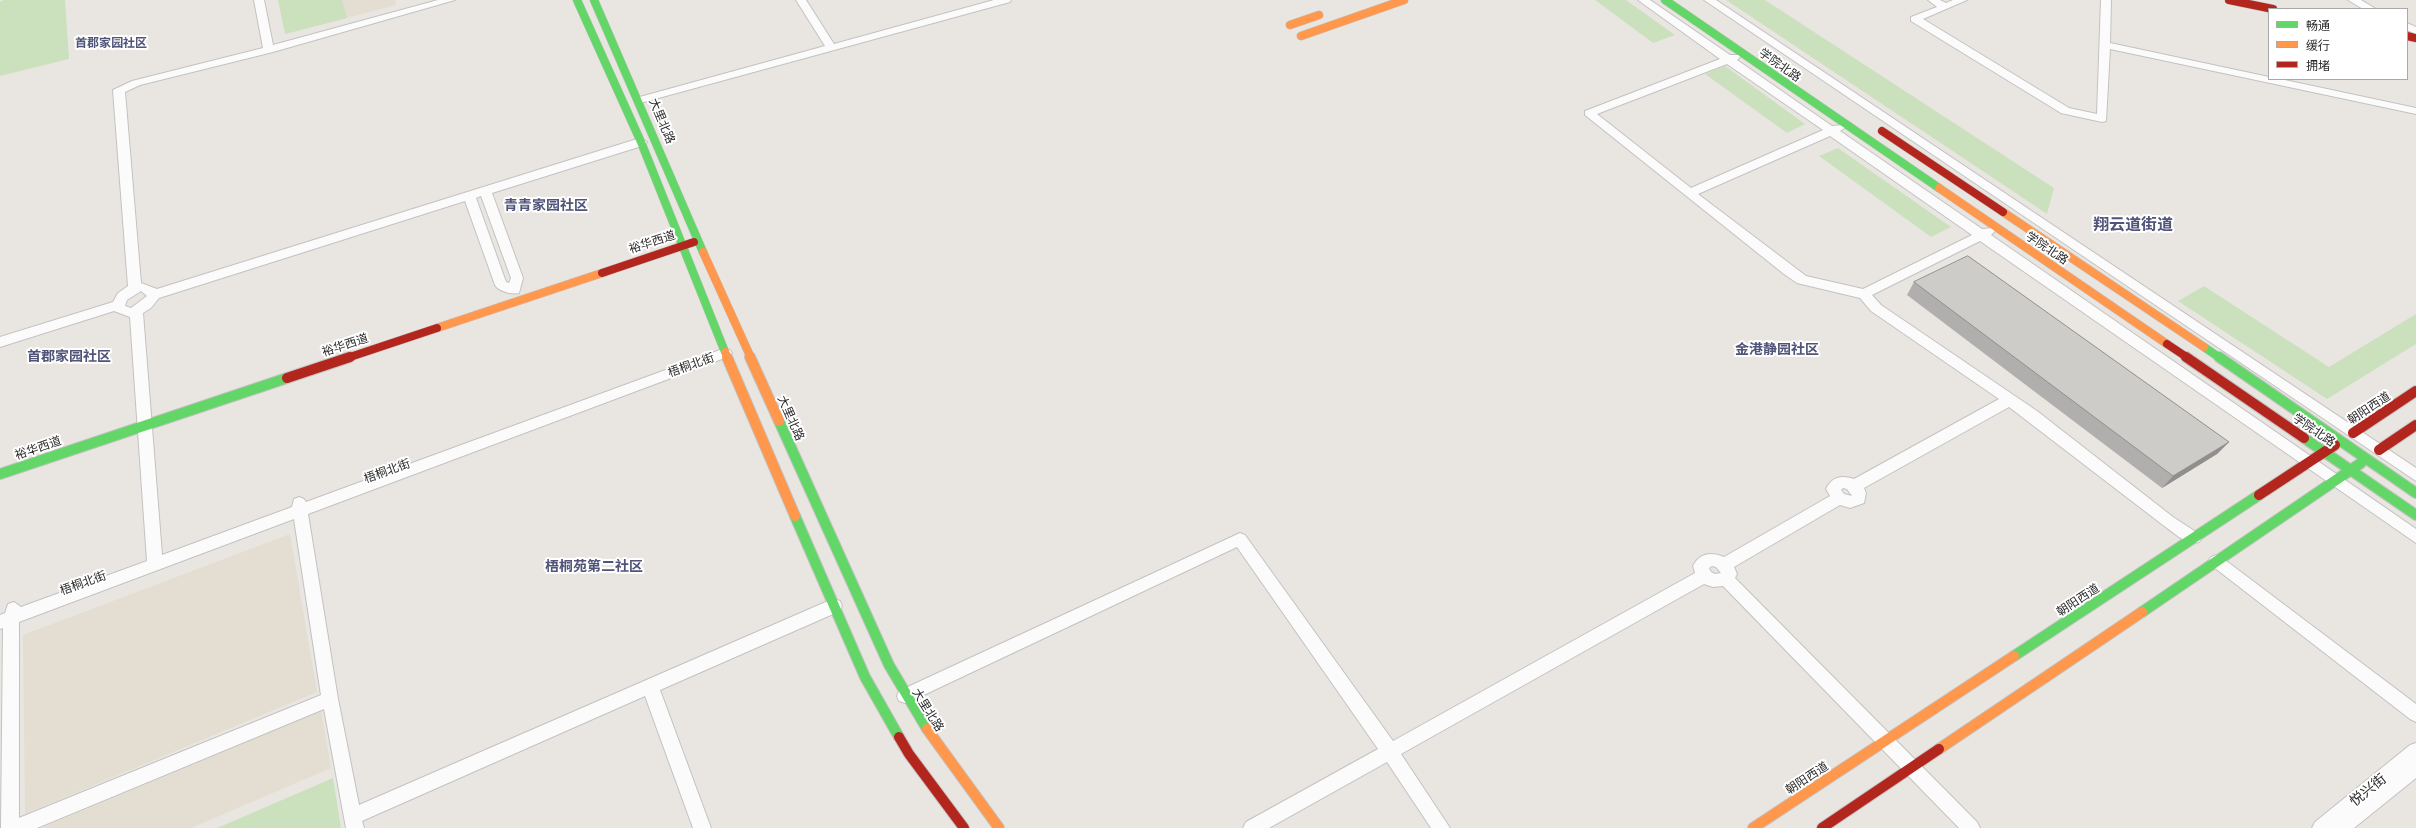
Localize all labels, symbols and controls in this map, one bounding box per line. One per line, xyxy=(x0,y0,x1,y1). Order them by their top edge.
legend xyxy=(2268,8,2408,80)
text: 畅通 xyxy=(2306,18,2330,32)
district label: 首郡家园社区 xyxy=(75,36,147,50)
text: 缓行 xyxy=(2306,38,2330,52)
street label: 学院北路 xyxy=(1756,45,1804,85)
text: 拥堵 xyxy=(2306,58,2330,72)
street label: 大里北路 xyxy=(646,96,678,146)
district label: 青青家园社区 xyxy=(504,197,588,213)
district label: 翔云道街道 xyxy=(2093,215,2173,235)
street label: 裕华西道 xyxy=(627,228,677,256)
street label: 学院北路 xyxy=(2023,229,2071,267)
street label: 裕华西道 xyxy=(320,331,370,359)
district label: 金港静园社区 xyxy=(1735,341,1819,357)
district label: 首郡家园社区 xyxy=(27,348,111,364)
street label: 梧桐北街 xyxy=(666,350,716,380)
street label: 朝阳西道 xyxy=(2345,389,2393,427)
street label: 大里北路 xyxy=(775,393,807,443)
street label: 学院北路 xyxy=(2290,411,2338,449)
street label: 裕华西道 xyxy=(13,433,63,463)
street label: 梧桐北街 xyxy=(362,456,412,486)
district label: 梧桐苑第二社区 xyxy=(545,558,643,574)
street label: 梧桐北街 xyxy=(58,568,108,598)
street label: 朝阳西道 xyxy=(2054,581,2102,619)
street label: 大里北路 xyxy=(909,686,947,734)
street label: 朝阳西道 xyxy=(1783,759,1831,797)
street label: 悦兴街 xyxy=(2346,770,2390,810)

